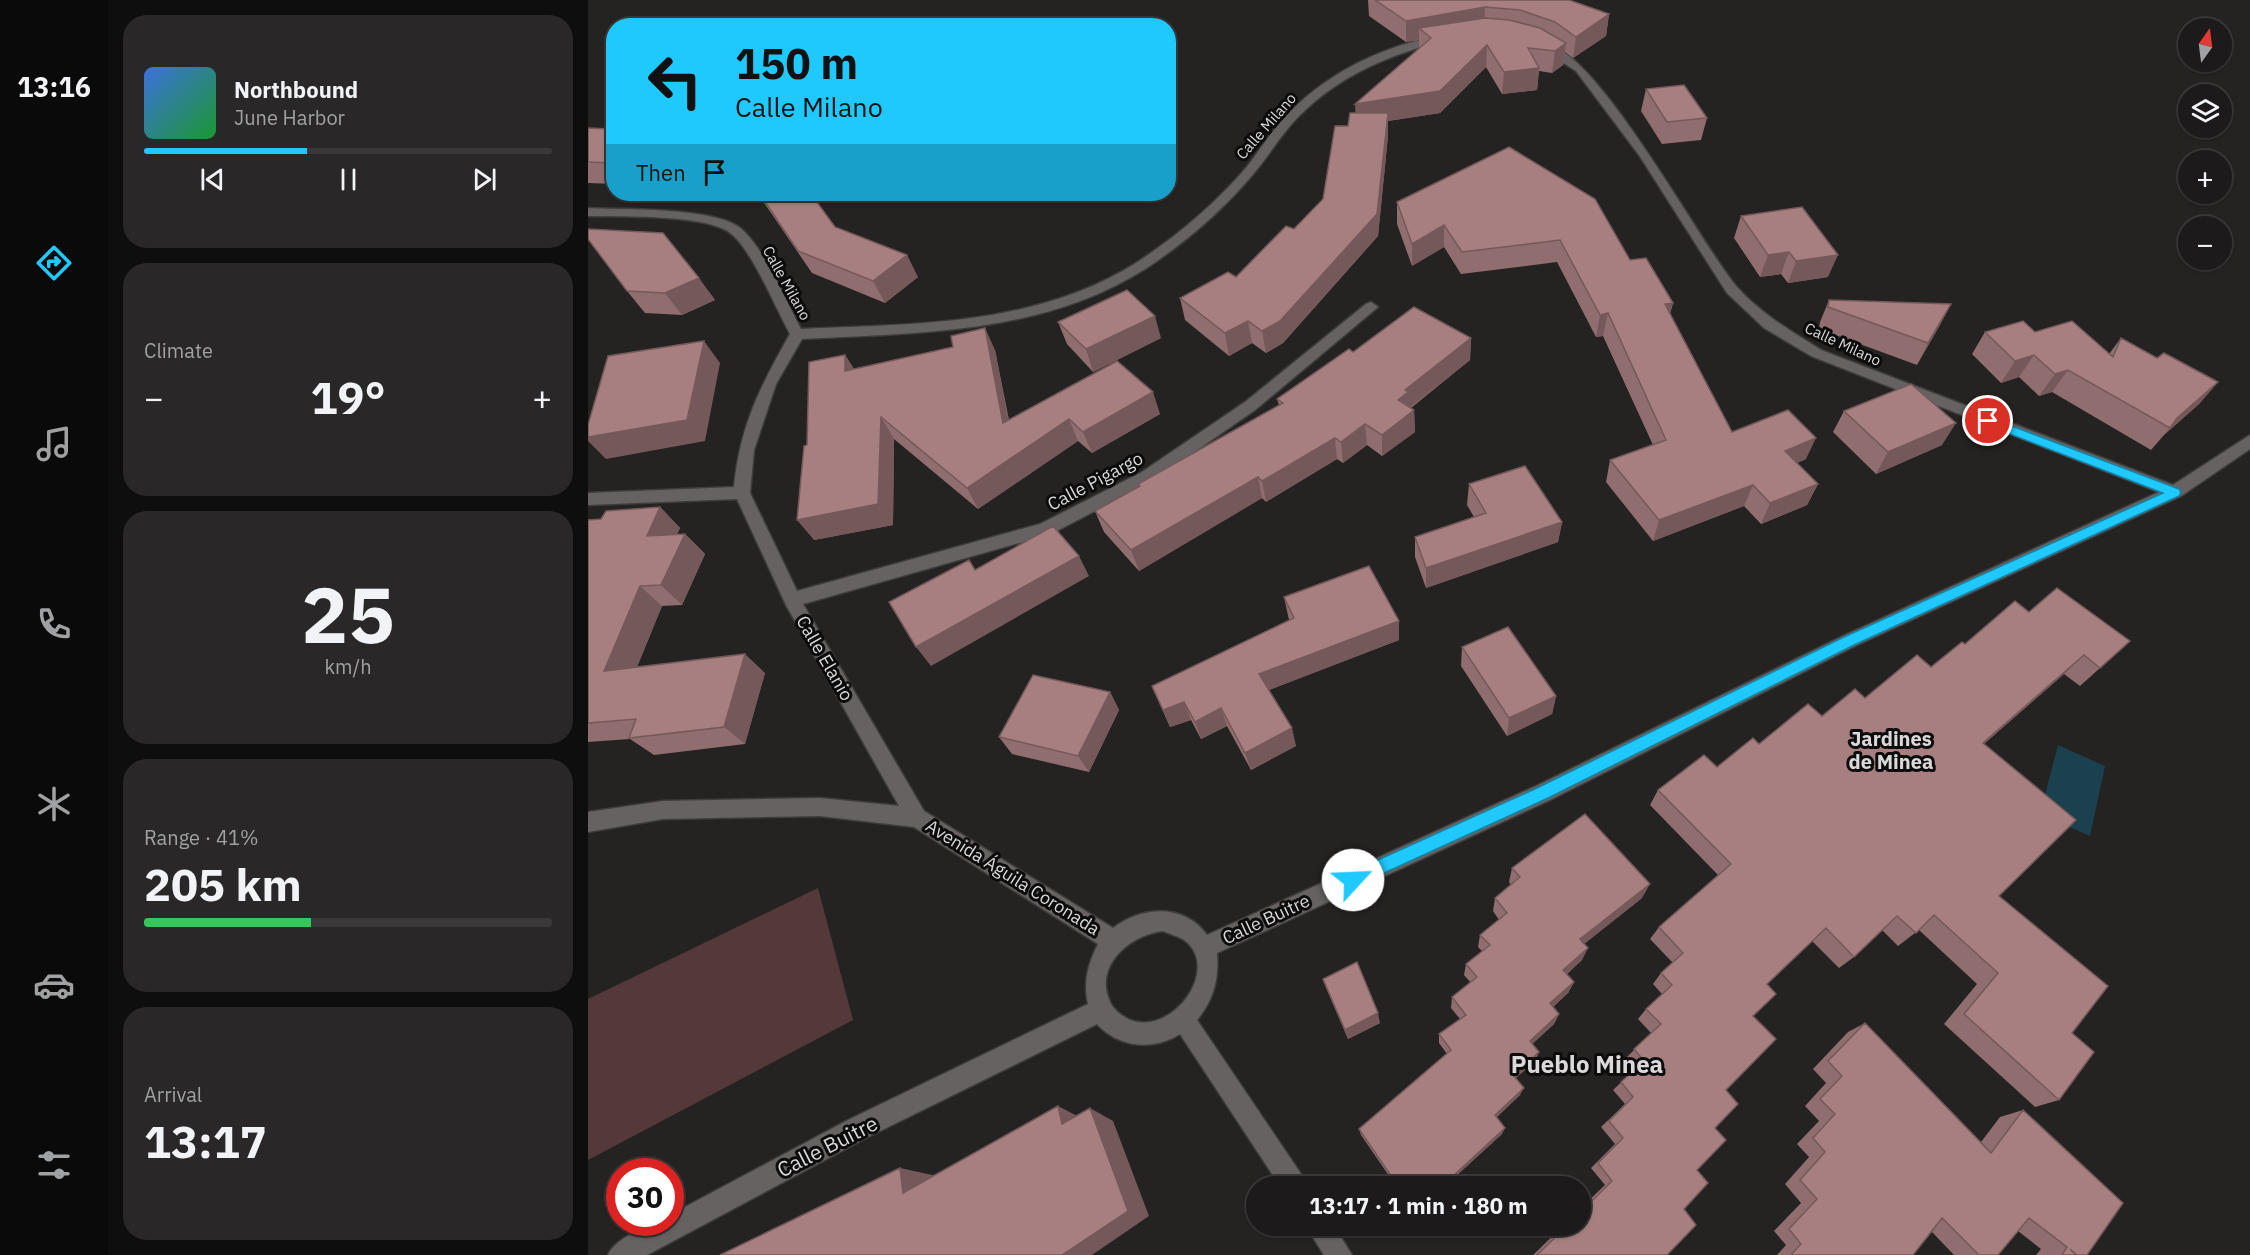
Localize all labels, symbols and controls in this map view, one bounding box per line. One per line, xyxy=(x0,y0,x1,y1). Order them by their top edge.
north arrow xyxy=(2178,18,2232,72)
map controls xyxy=(2178,18,2232,270)
text: 150 m xyxy=(735,36,858,91)
icon: left xyxy=(636,42,714,120)
text: 13:16 xyxy=(17,69,91,104)
text: Northbound xyxy=(234,75,358,104)
button: layers xyxy=(2178,84,2232,138)
text: Calle Milano xyxy=(735,89,883,124)
street label: Calle Milano xyxy=(1232,89,1300,163)
text: June Harbor xyxy=(234,104,345,131)
button: + xyxy=(2178,150,2232,204)
icon: arrive xyxy=(698,156,731,189)
text: Then xyxy=(636,158,686,187)
icon: previous xyxy=(196,163,229,196)
icon: pause xyxy=(332,163,365,196)
icon: next xyxy=(468,163,501,196)
button: − xyxy=(2178,216,2232,270)
icon: directions xyxy=(33,242,75,284)
street label: Calle Milano xyxy=(759,242,815,324)
street label: Calle Milano xyxy=(1802,318,1884,370)
text: Climate xyxy=(144,337,213,364)
text: 19° xyxy=(310,368,386,426)
text: − xyxy=(144,376,164,419)
text: + xyxy=(532,376,552,419)
pin xyxy=(1962,395,2013,446)
icon: arrive xyxy=(1971,404,2004,437)
icon: music xyxy=(33,423,75,465)
street label: Calle Pigargo xyxy=(1043,446,1147,516)
text: 25 xyxy=(301,563,395,664)
icon: phone xyxy=(33,603,75,645)
street label: Calle Elanio xyxy=(791,611,859,705)
text: km/h xyxy=(324,653,372,680)
district label: Jardines de Minea xyxy=(1849,725,1933,775)
icon: climate xyxy=(33,783,75,825)
street label: Avenida Águila Coronada xyxy=(922,814,1105,940)
text: Range · 41% xyxy=(144,824,259,851)
position arrow xyxy=(1321,848,1385,912)
text: 205 km xyxy=(144,855,302,913)
street label: Calle Buitre xyxy=(1219,889,1313,949)
icon: car xyxy=(33,964,75,1006)
district label: Pueblo Minea xyxy=(1511,1048,1663,1080)
text: Arrival xyxy=(144,1081,202,1108)
street label: Calle Buitre xyxy=(772,1109,882,1183)
text: 13:17 xyxy=(144,1112,267,1170)
icon: filters xyxy=(33,1144,75,1186)
speed limit sign: 30 xyxy=(606,1158,684,1236)
text: 13:17 · 1 min · 180 m xyxy=(1309,1191,1528,1220)

